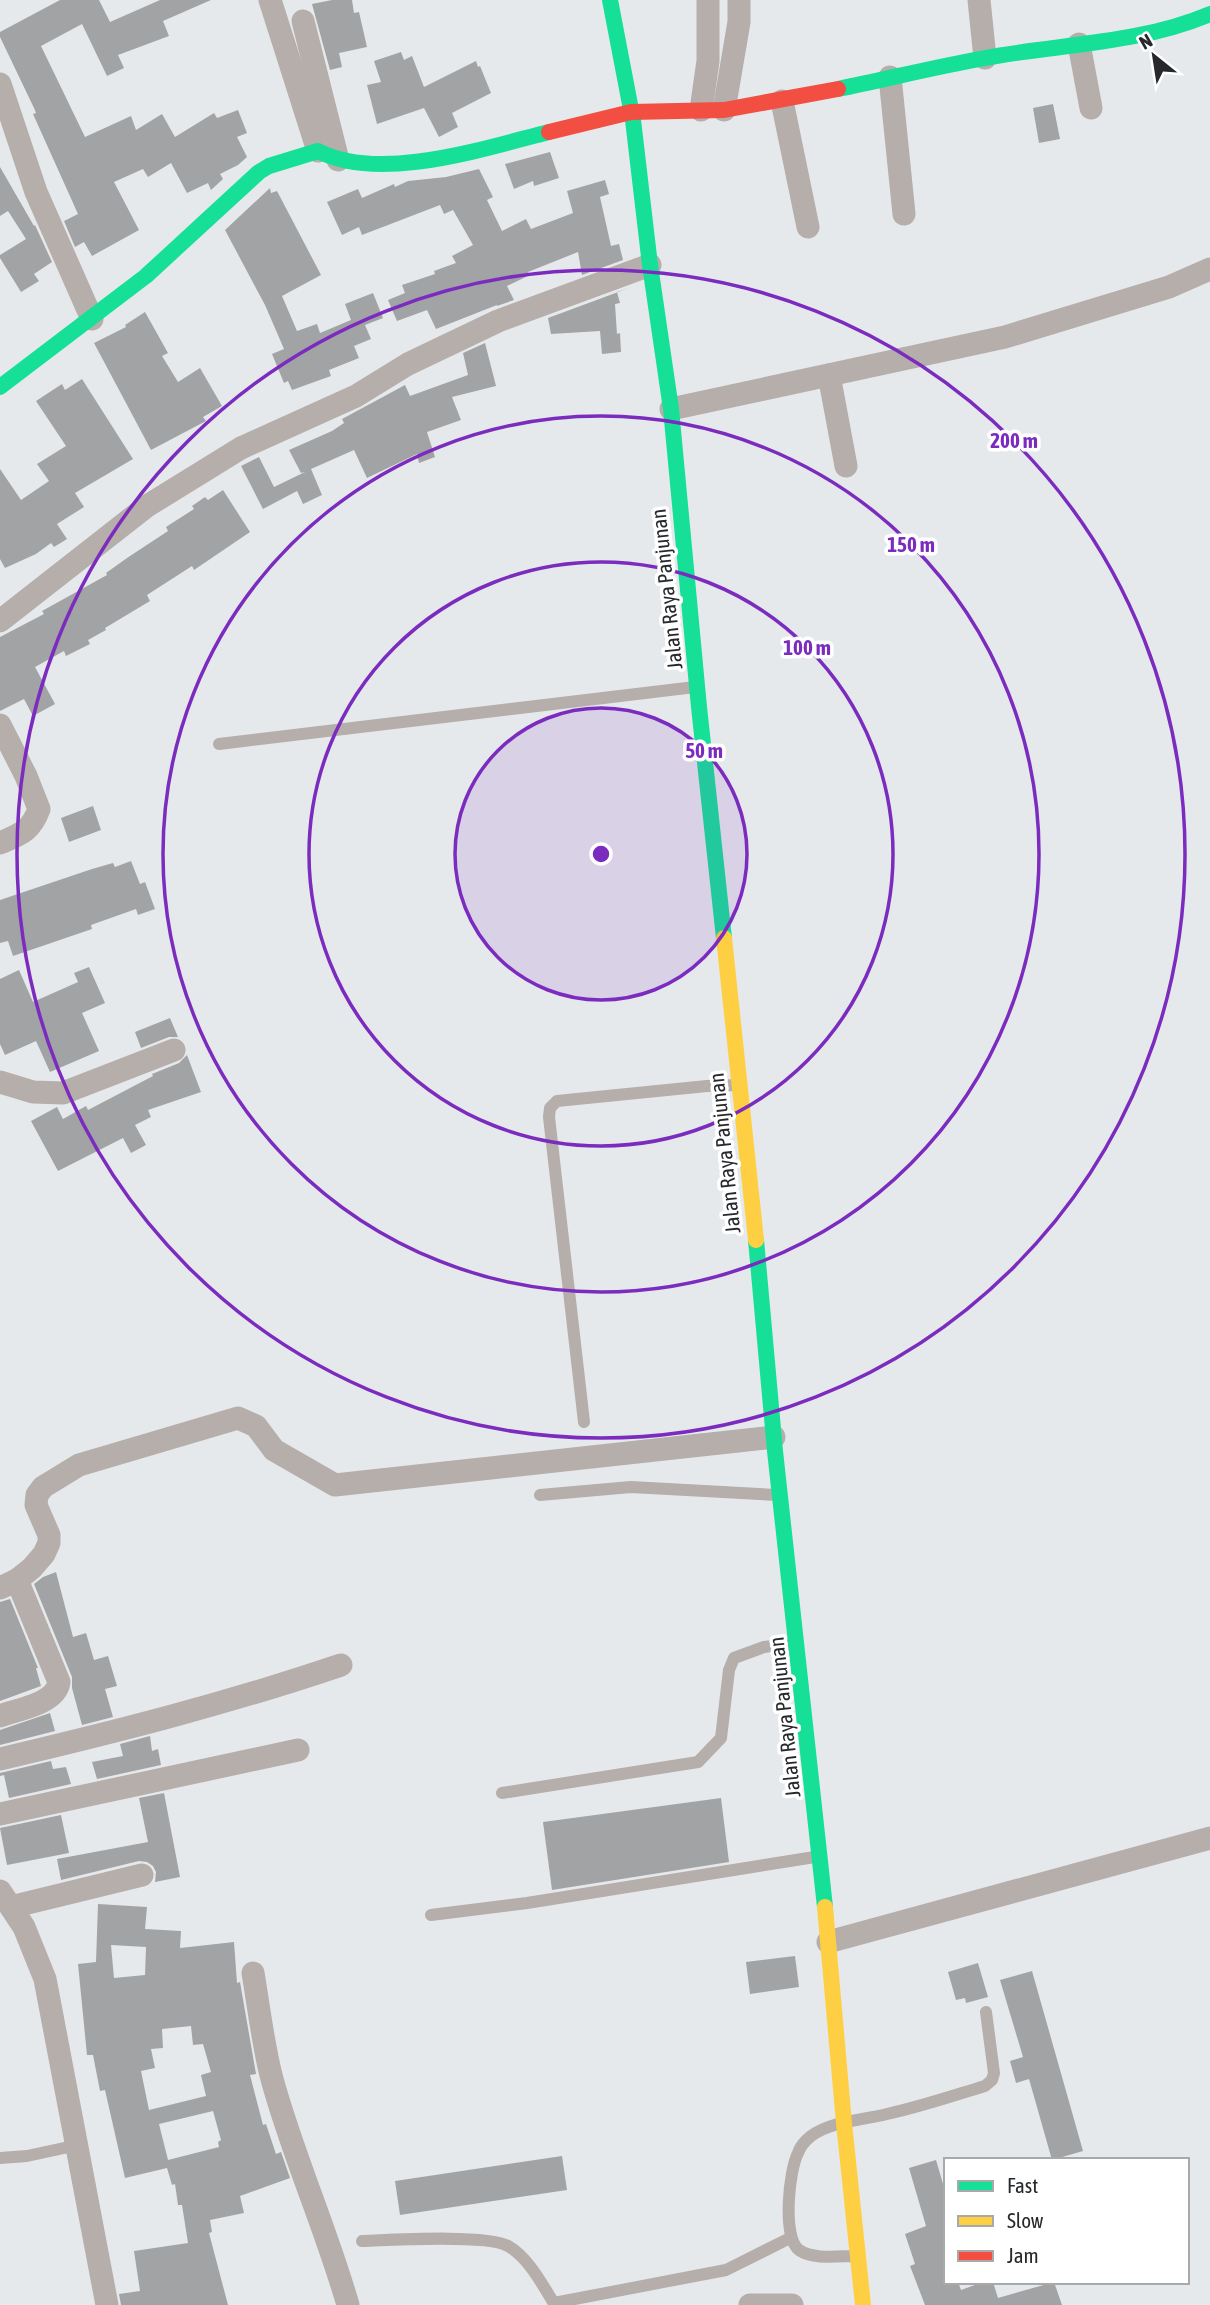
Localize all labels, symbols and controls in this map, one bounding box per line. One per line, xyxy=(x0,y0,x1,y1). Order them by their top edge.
north arrow xyxy=(1119,21,1189,91)
text: N xyxy=(1135,29,1156,54)
text: 200 m xyxy=(990,428,1038,452)
street label: Jalan Raya Panjunan xyxy=(646,508,686,670)
text: 150 m xyxy=(887,532,935,556)
text: 100 m xyxy=(783,635,831,659)
text: 50 m xyxy=(685,738,723,762)
centre of rings xyxy=(589,842,613,866)
street label: Jalan Raya Panjunan xyxy=(704,1072,744,1234)
street label: Jalan Raya Panjunan xyxy=(764,1636,804,1798)
legend xyxy=(944,2158,1189,2284)
text: Fast xyxy=(1007,2173,1038,2197)
text: Slow xyxy=(1007,2208,1044,2232)
text: Jam xyxy=(1007,2243,1039,2267)

